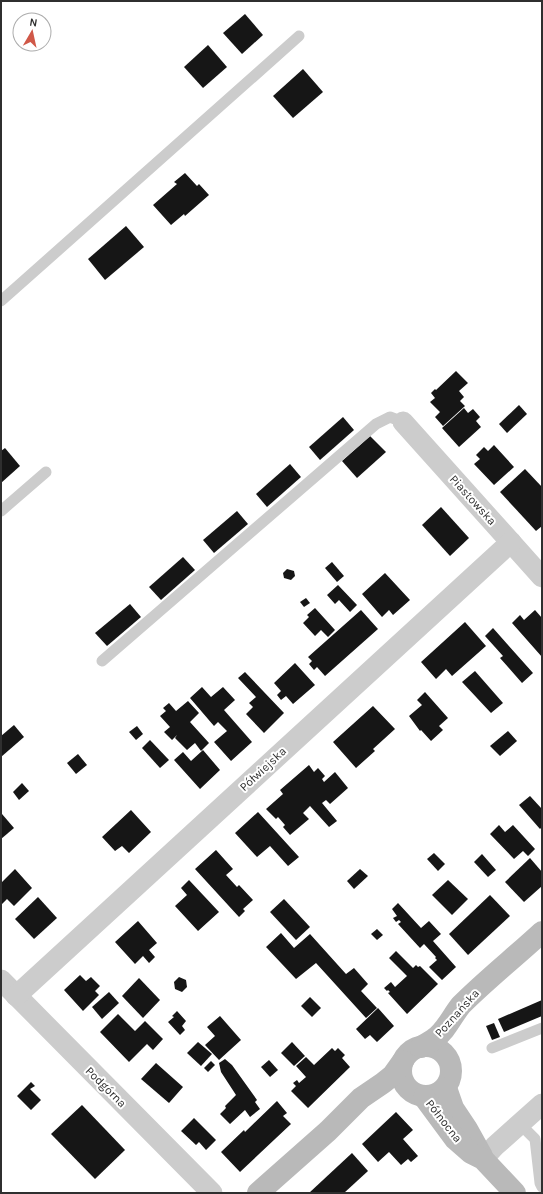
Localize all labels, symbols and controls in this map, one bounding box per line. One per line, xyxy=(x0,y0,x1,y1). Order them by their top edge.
north arrow xyxy=(12,12,52,52)
text: N xyxy=(29,16,38,30)
street label: Piastowska xyxy=(447,472,499,528)
street label: Półwiejska xyxy=(237,744,289,794)
street label: Poznańska xyxy=(432,986,482,1040)
street label: Podgórna xyxy=(83,1064,129,1110)
street label: Północna xyxy=(423,1097,465,1145)

